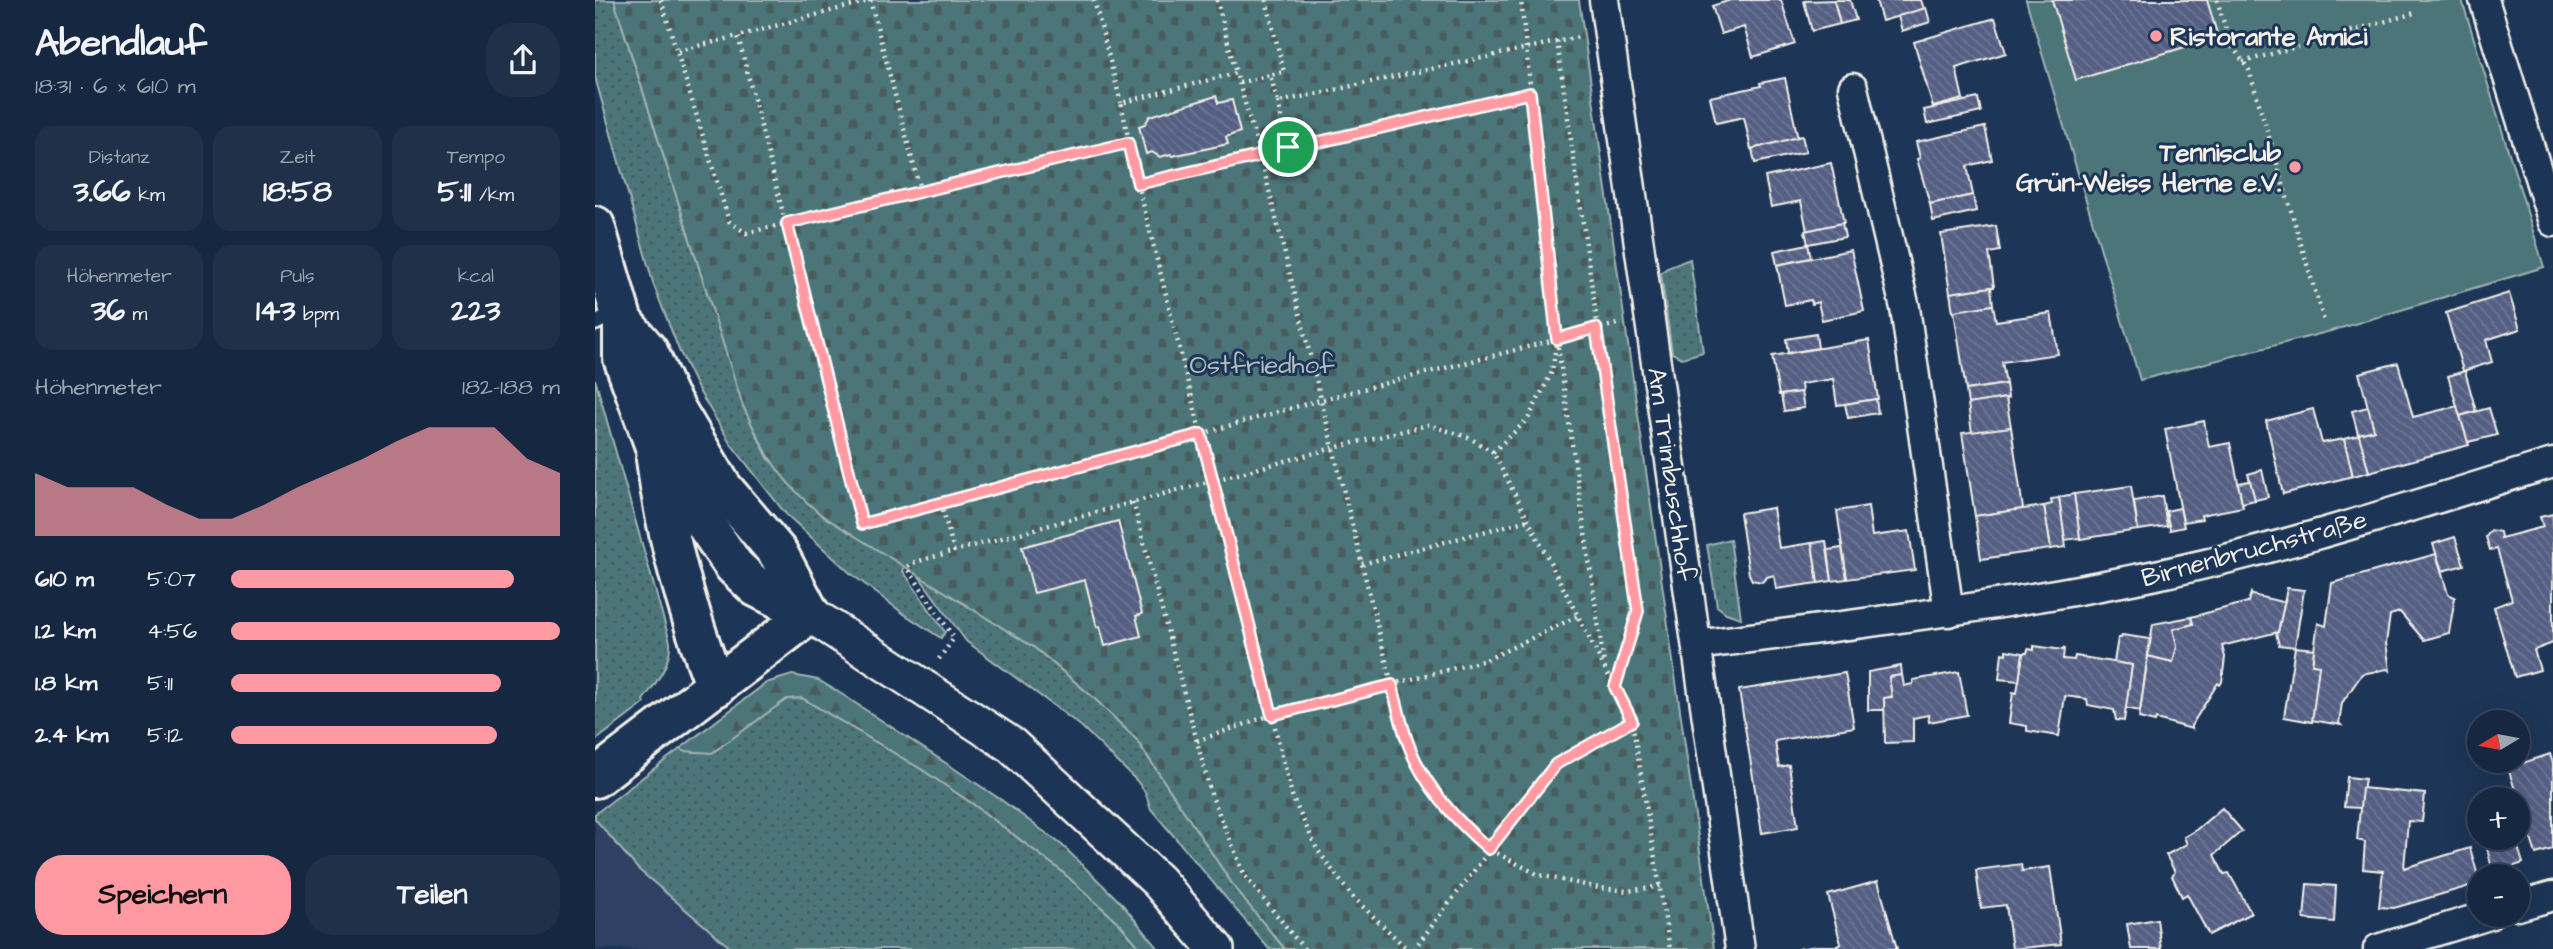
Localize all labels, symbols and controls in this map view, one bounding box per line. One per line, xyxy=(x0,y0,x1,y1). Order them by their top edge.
text: Abendlauf xyxy=(35,18,207,70)
place label: Ristorante Amici xyxy=(2170,19,2368,55)
button: share xyxy=(486,23,560,97)
marker: Ristorante Amici xyxy=(2148,28,2164,44)
text: 18:31 · 6 × 610 m xyxy=(35,70,196,102)
pin xyxy=(1258,117,1318,177)
icon: arrive xyxy=(1269,128,1307,166)
place label: Tennisclub Grün-Weiss Herne e.V. xyxy=(2016,135,2281,201)
text: Distanz xyxy=(89,144,150,171)
text: Zeit xyxy=(280,144,315,171)
text: Tempo xyxy=(447,144,505,171)
marker: Tennisclub Grün-Weiss Herne e.V. xyxy=(2287,159,2303,175)
text: 3.66 xyxy=(74,171,131,213)
text: 18:58 xyxy=(263,171,332,213)
text: 5:11 xyxy=(437,171,471,213)
text: km xyxy=(131,182,165,209)
text: /km xyxy=(471,182,514,209)
text: Höhenmeter xyxy=(67,263,172,290)
text: Puls xyxy=(280,263,315,290)
text: kcal xyxy=(458,263,494,290)
text: 36 xyxy=(91,290,125,332)
text: 143 xyxy=(256,290,295,332)
text: 223 xyxy=(451,290,501,332)
text: m xyxy=(125,301,147,328)
text: bpm xyxy=(295,301,339,328)
park label: Ostfriedhof xyxy=(1189,347,1335,383)
street label: Am Trimbuschhof xyxy=(1638,365,1704,584)
text: Höhenmeter xyxy=(35,371,162,403)
text: 182–188 m xyxy=(462,371,560,403)
street label: Birnenbruchstraße xyxy=(2138,502,2371,596)
text: 610 m xyxy=(35,563,94,595)
text: 5:07 xyxy=(147,563,196,595)
text: 1.2 km xyxy=(35,615,96,647)
text: 4:56 xyxy=(147,615,197,647)
text: 1.8 km xyxy=(35,667,97,699)
text: 5:11 xyxy=(147,667,173,699)
north arrow xyxy=(2467,710,2531,774)
map controls xyxy=(2467,710,2530,927)
text: 2.4 km xyxy=(35,719,108,751)
text: 5:12 xyxy=(147,719,183,751)
button: + xyxy=(2467,787,2530,850)
button: Speichern xyxy=(35,855,291,935)
button: Teilen xyxy=(305,855,560,935)
button: − xyxy=(2467,864,2530,927)

